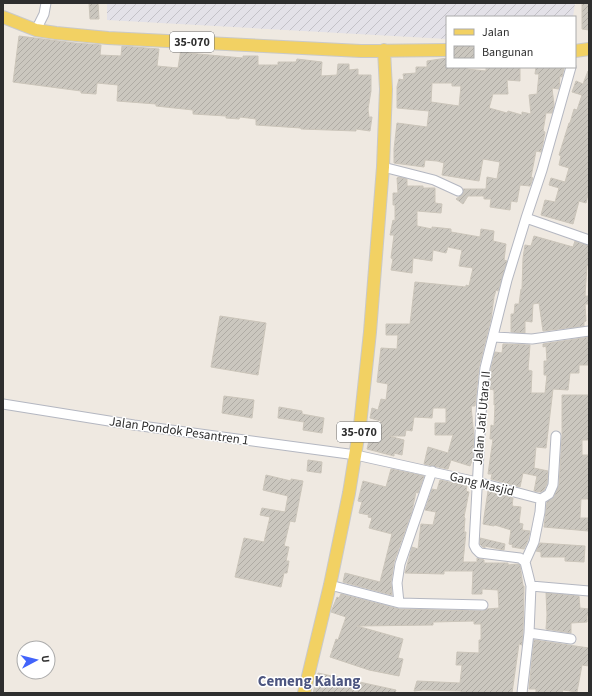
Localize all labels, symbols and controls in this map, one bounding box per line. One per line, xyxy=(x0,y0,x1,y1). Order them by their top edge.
legend xyxy=(446,16,576,68)
text: Jalan xyxy=(482,24,509,41)
road number: 35-070 xyxy=(170,32,214,52)
text: Bangunan xyxy=(482,44,533,61)
street label: Jalan Jati Utara II xyxy=(469,370,495,466)
street label: Jalan Pondok Pesantren 1 xyxy=(108,412,250,450)
road number: 35-070 xyxy=(337,422,381,442)
street label: Gang Masjid xyxy=(448,467,516,501)
north arrow xyxy=(16,640,56,680)
text: U xyxy=(38,654,53,663)
district label: Cemeng Kalang xyxy=(258,671,360,692)

